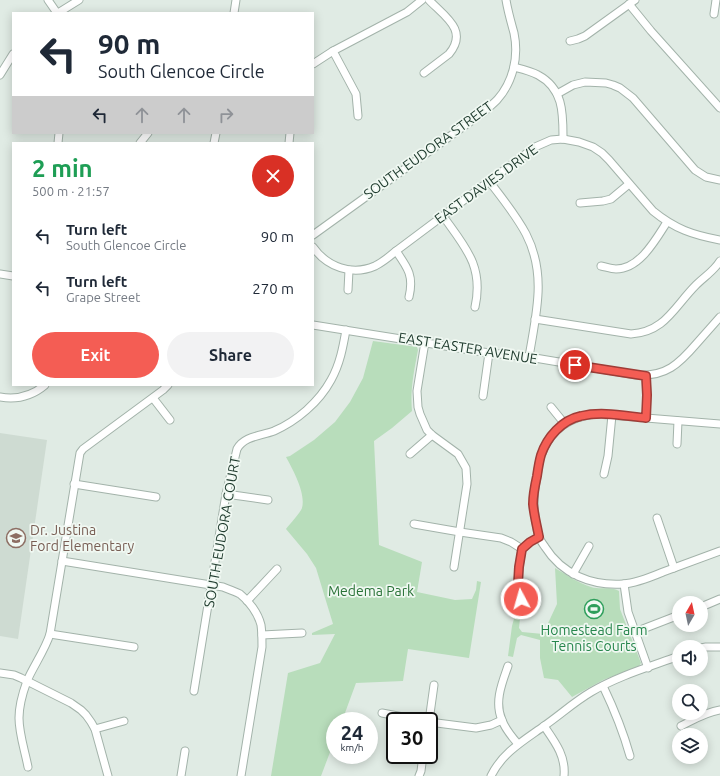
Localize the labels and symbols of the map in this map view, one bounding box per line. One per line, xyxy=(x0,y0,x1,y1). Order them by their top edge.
street label: SOUTH EUDORA STREET xyxy=(360,98,496,202)
street label: EAST DAVIES DRIVE xyxy=(431,141,541,227)
street label: EAST EASTER AVENUE xyxy=(397,329,539,367)
pin xyxy=(558,348,592,382)
street label: SOUTH EUDORA COURT xyxy=(201,455,243,609)
place label: Dr. Justina Ford Elementary xyxy=(30,522,135,554)
school or university icon: Dr. Justina Ford Elementary xyxy=(5,527,27,549)
position arrow xyxy=(500,578,542,620)
park label: Medema Park xyxy=(328,583,414,599)
north arrow xyxy=(672,596,708,632)
sports icon: Homestead Farm Tennis Courts xyxy=(583,598,605,620)
place label: Homestead Farm Tennis Courts xyxy=(540,622,648,654)
speed limit sign: 30 xyxy=(386,712,438,764)

